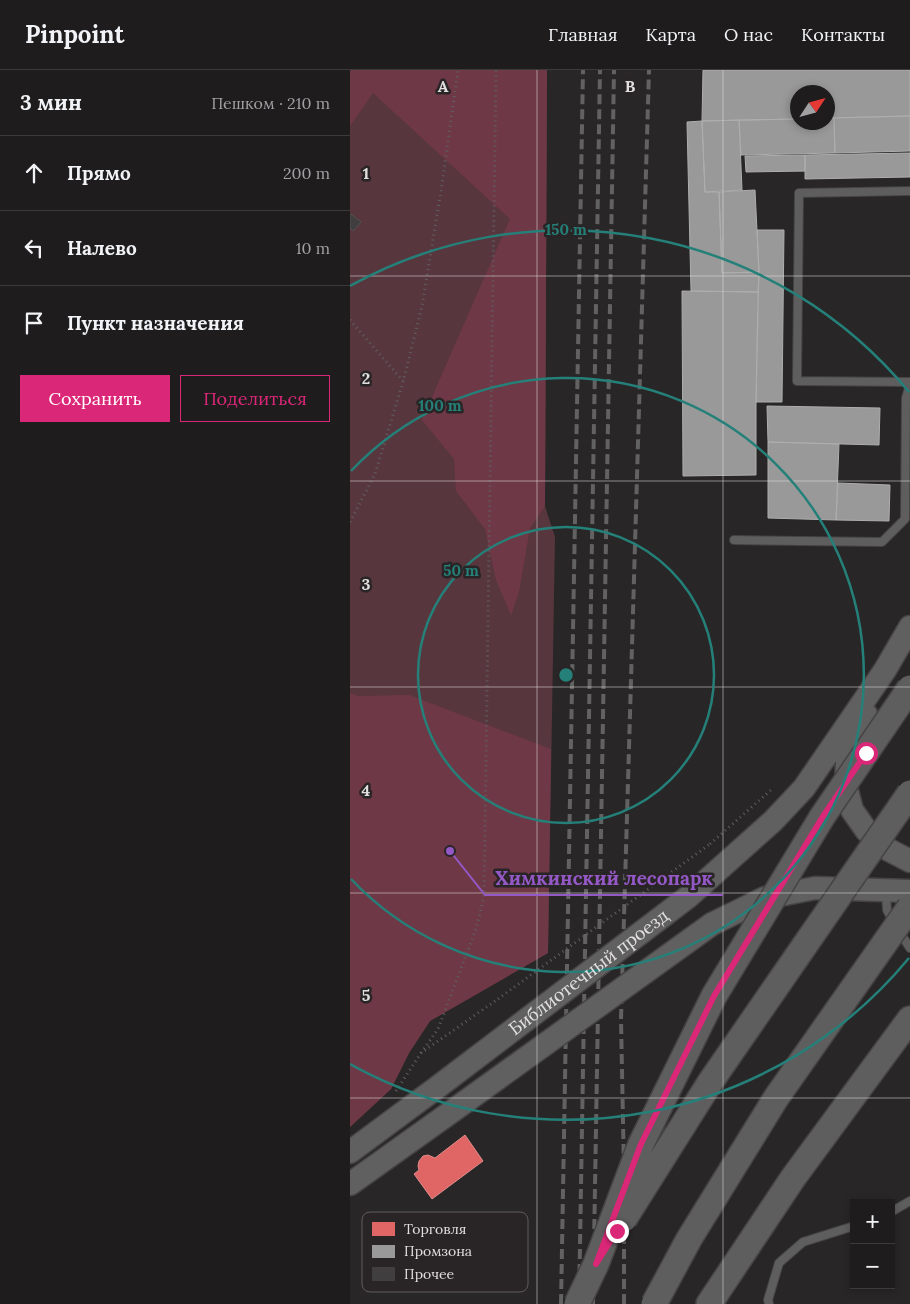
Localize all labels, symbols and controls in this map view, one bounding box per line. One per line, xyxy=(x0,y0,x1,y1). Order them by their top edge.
text: Pinpoint xyxy=(25,19,124,50)
text: Главная xyxy=(548,23,617,46)
text: Карта xyxy=(645,23,696,46)
text: О нас xyxy=(724,23,773,46)
text: Контакты xyxy=(801,23,885,46)
text: A xyxy=(438,76,449,96)
text: B xyxy=(625,76,636,96)
north arrow xyxy=(790,85,835,130)
text: 3 мин xyxy=(20,89,82,116)
text: Пешком · 210 m xyxy=(211,93,330,113)
icon: ahead xyxy=(20,159,48,187)
text: Прямо xyxy=(67,161,131,185)
text: 200 m xyxy=(283,163,330,183)
text: 1 xyxy=(363,163,369,183)
text: 150 m xyxy=(545,220,587,239)
icon: left xyxy=(20,234,48,262)
text: Налево xyxy=(67,236,137,260)
text: 10 m xyxy=(296,238,330,258)
icon: arrive xyxy=(20,309,48,337)
text: Пункт назначения xyxy=(67,311,244,335)
text: 2 xyxy=(362,368,370,388)
button: Сохранить xyxy=(20,375,170,422)
button: Поделиться xyxy=(180,375,330,422)
text: 100 m xyxy=(419,396,462,415)
text: 50 m xyxy=(443,561,479,580)
text: 3 xyxy=(362,574,371,594)
centre of rings xyxy=(557,666,575,684)
route start xyxy=(855,742,878,765)
text: 4 xyxy=(362,780,371,800)
callout: Химкинский лесопарк xyxy=(485,861,723,895)
text: Химкинский лесопарк xyxy=(495,866,713,890)
street label: Библиотечный проезд xyxy=(504,904,673,1040)
text: 5 xyxy=(362,985,371,1005)
map controls xyxy=(850,1199,895,1289)
button: + xyxy=(850,1199,895,1244)
legend xyxy=(362,1212,528,1292)
text: Торговля xyxy=(404,1220,466,1238)
route end xyxy=(606,1220,629,1243)
text: Промзона xyxy=(404,1242,472,1260)
button: − xyxy=(850,1244,895,1289)
text: Прочее xyxy=(404,1265,455,1283)

